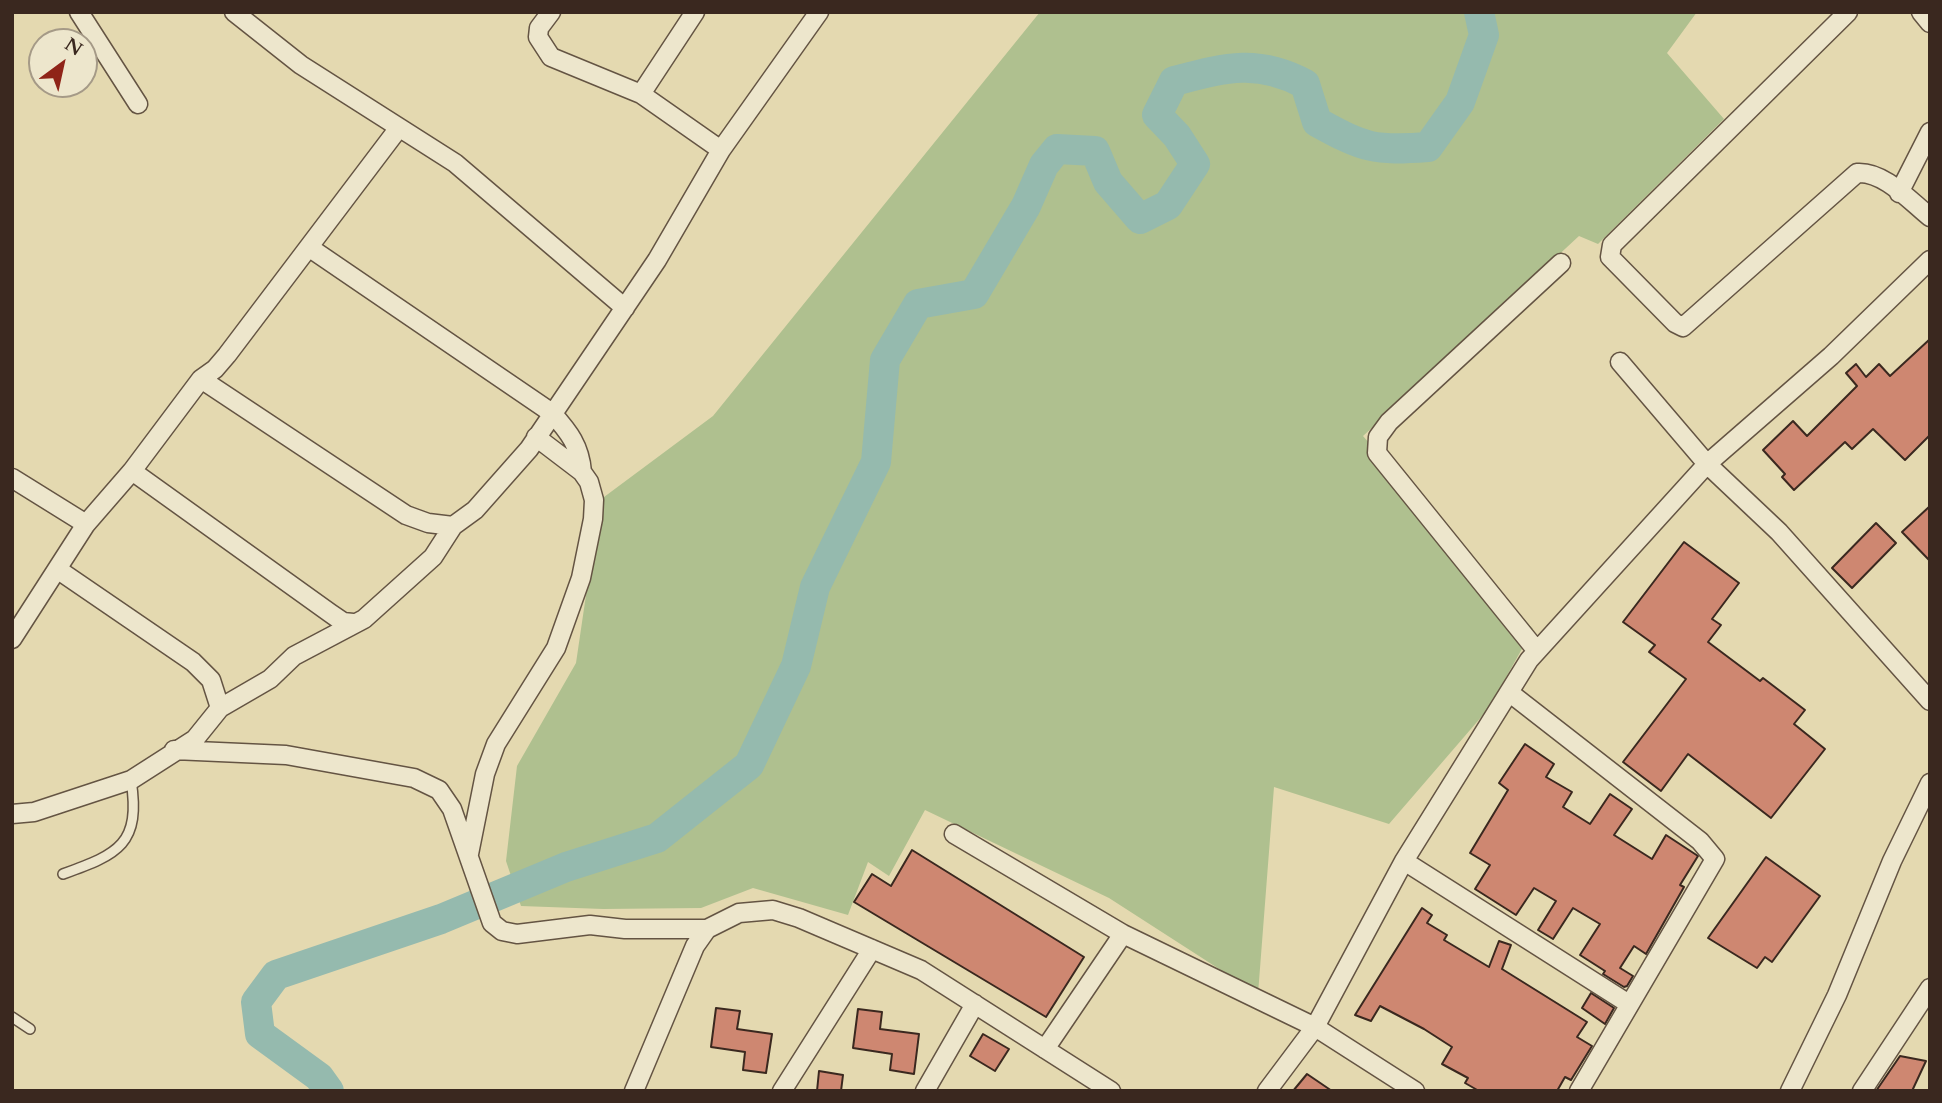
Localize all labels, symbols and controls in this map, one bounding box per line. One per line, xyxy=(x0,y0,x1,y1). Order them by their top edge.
north arrow xyxy=(28,28,98,98)
text: N xyxy=(59,32,87,62)

